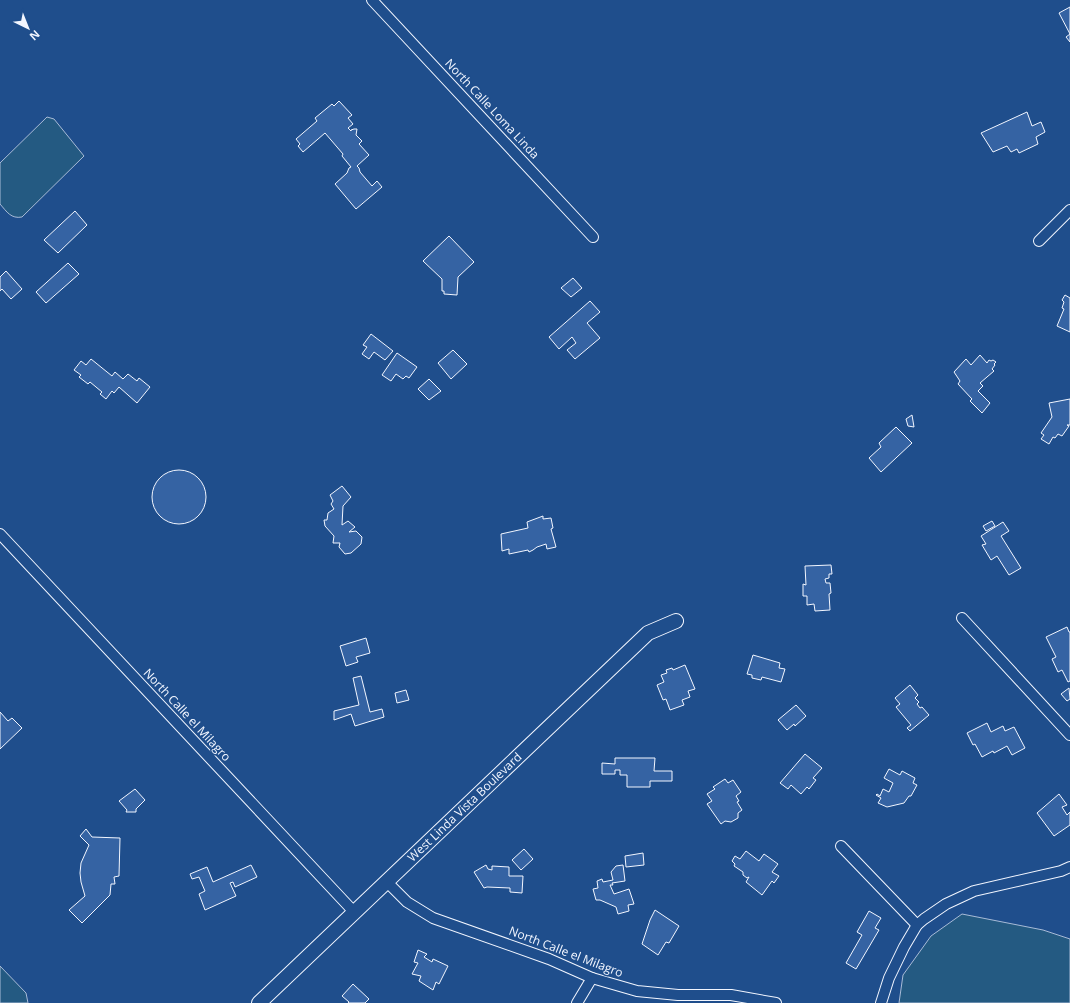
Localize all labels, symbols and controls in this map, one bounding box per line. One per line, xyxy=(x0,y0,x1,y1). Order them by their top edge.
north arrow xyxy=(8,8,48,48)
text: N xyxy=(27,27,44,44)
street label: North Calle Loma Linda xyxy=(441,55,543,162)
street label: North Calle el Milagro xyxy=(140,665,235,765)
street label: West Linda Vista Boulevard xyxy=(404,748,525,865)
street label: North Calle el Milagro xyxy=(507,922,626,981)

